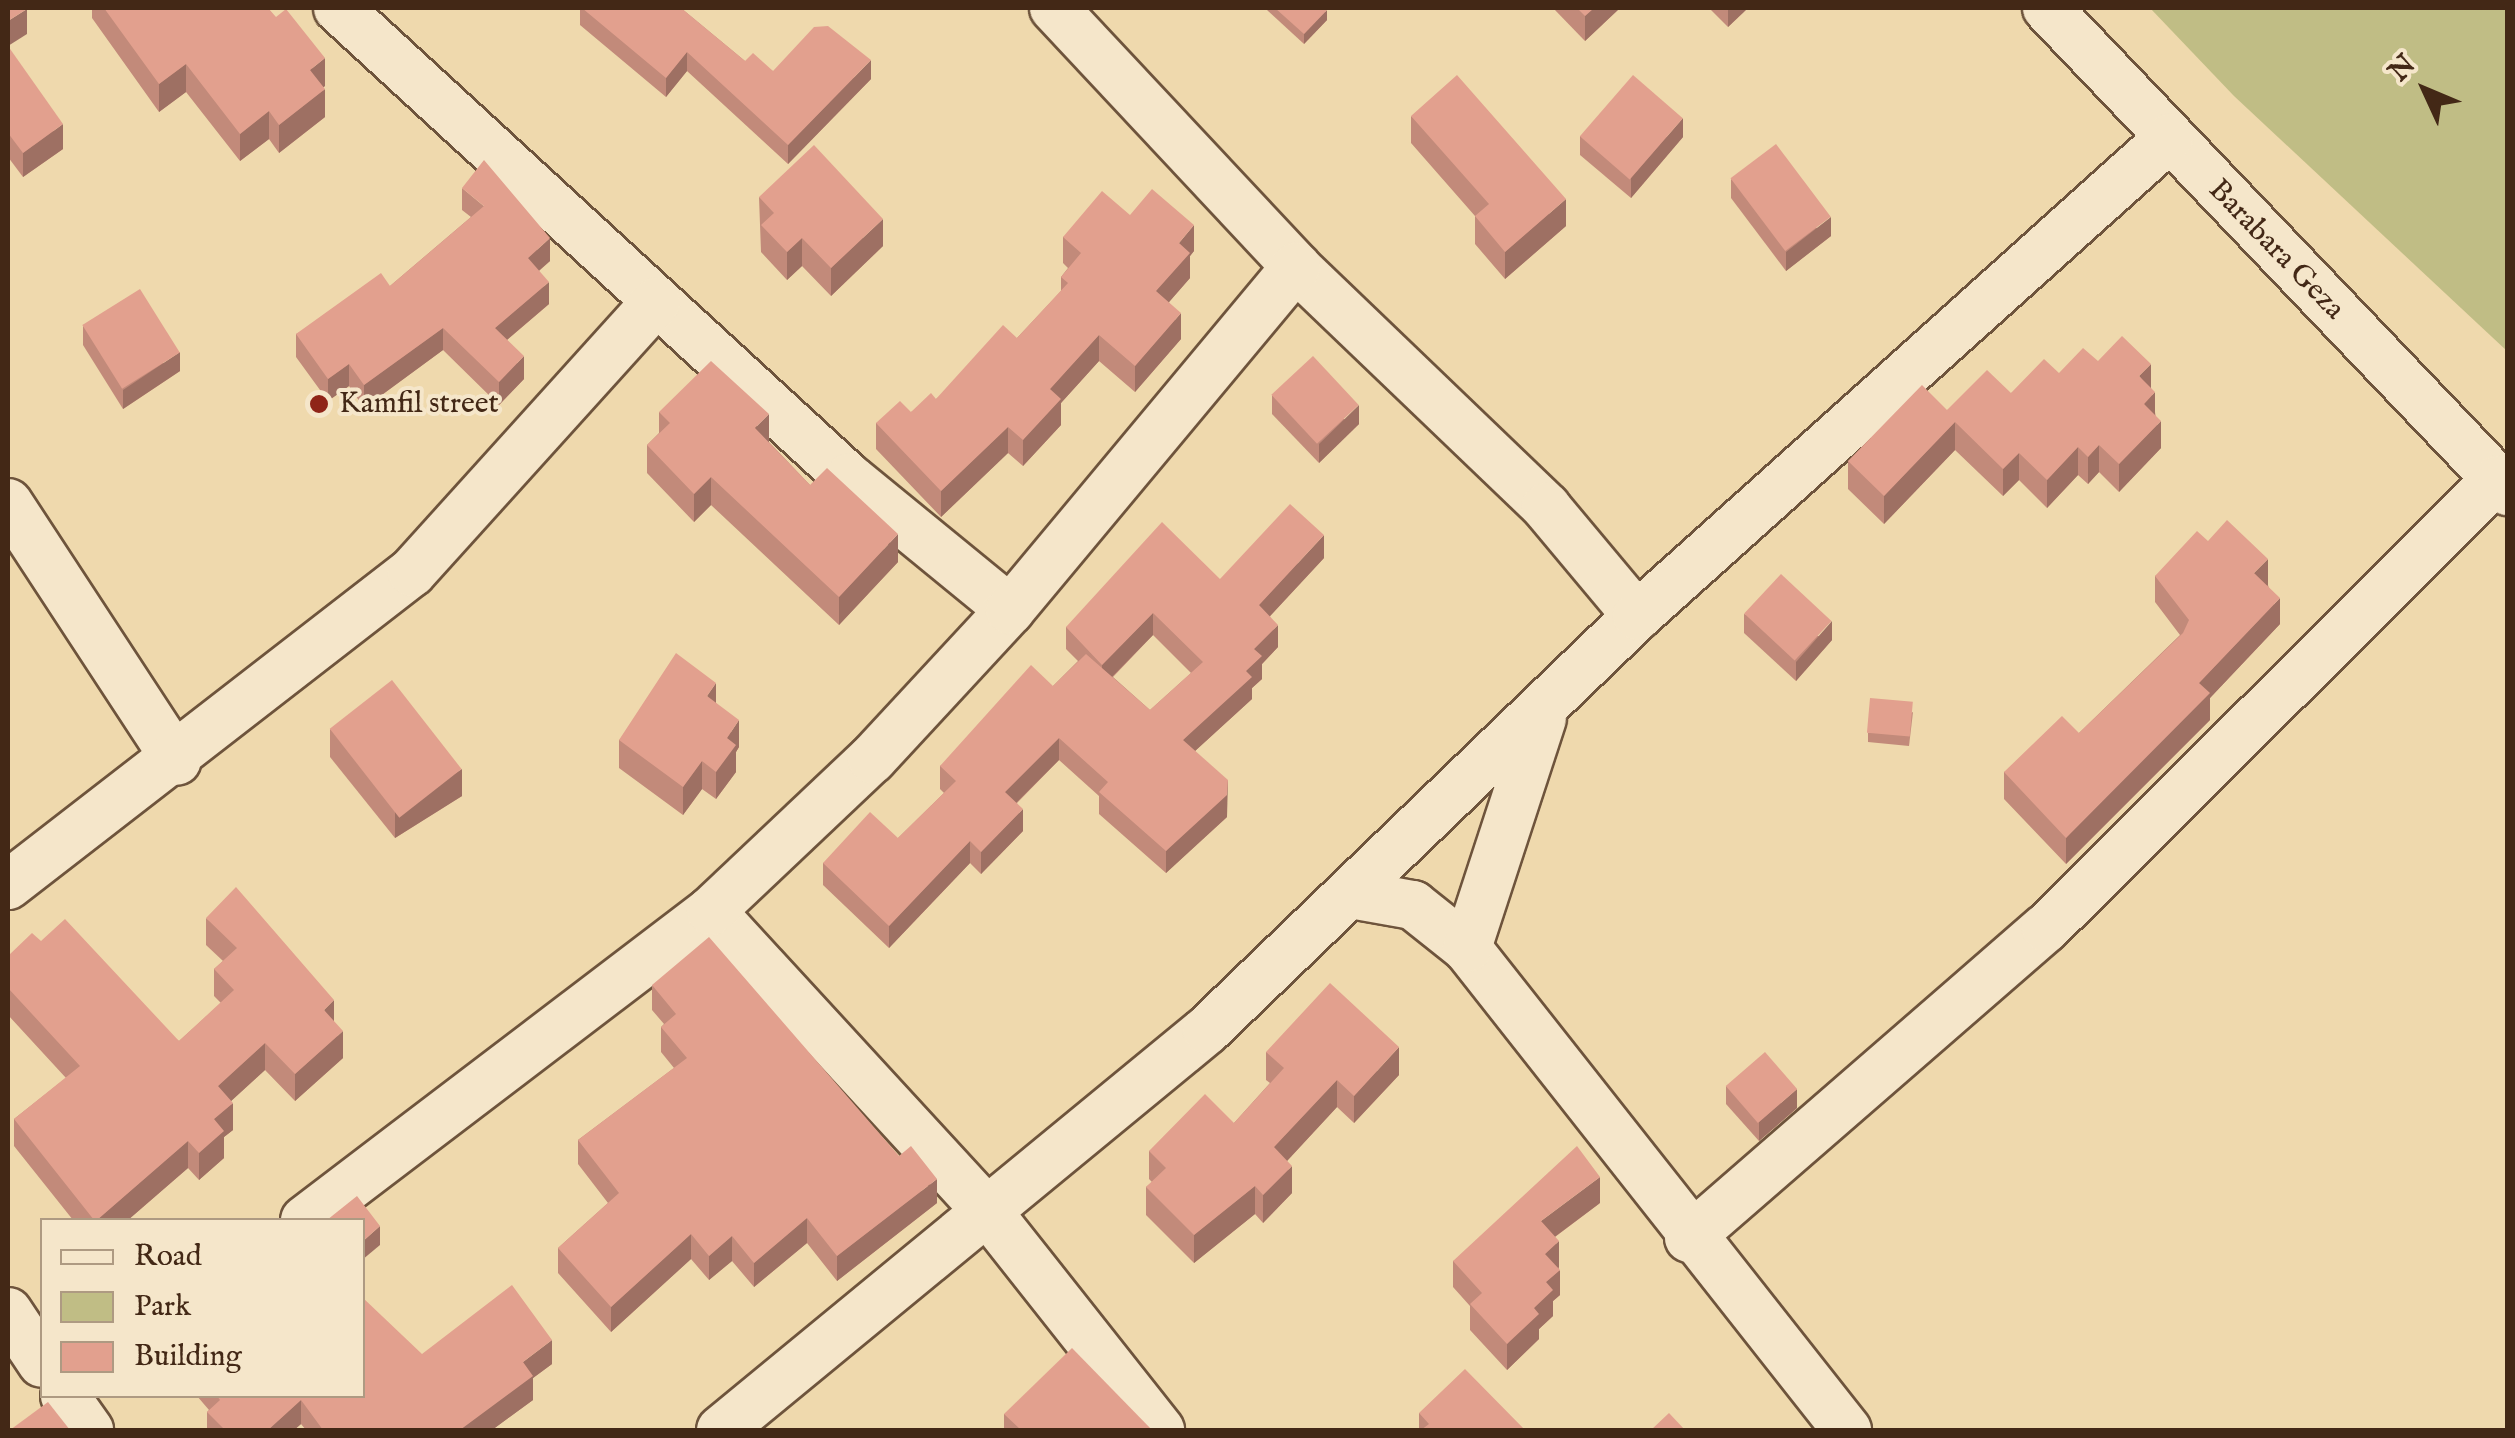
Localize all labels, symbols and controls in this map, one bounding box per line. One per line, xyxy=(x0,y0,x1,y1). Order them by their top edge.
north arrow xyxy=(2375,40,2475,140)
text: N xyxy=(2382,48,2424,90)
street label: Barabara Geza xyxy=(2200,172,2352,328)
place label: Kamfil street xyxy=(339,386,499,422)
marker: Kamfil street xyxy=(308,393,330,415)
legend xyxy=(40,1218,365,1398)
text: Road xyxy=(134,1238,202,1276)
text: Park xyxy=(134,1288,191,1326)
text: Building xyxy=(134,1338,242,1376)

